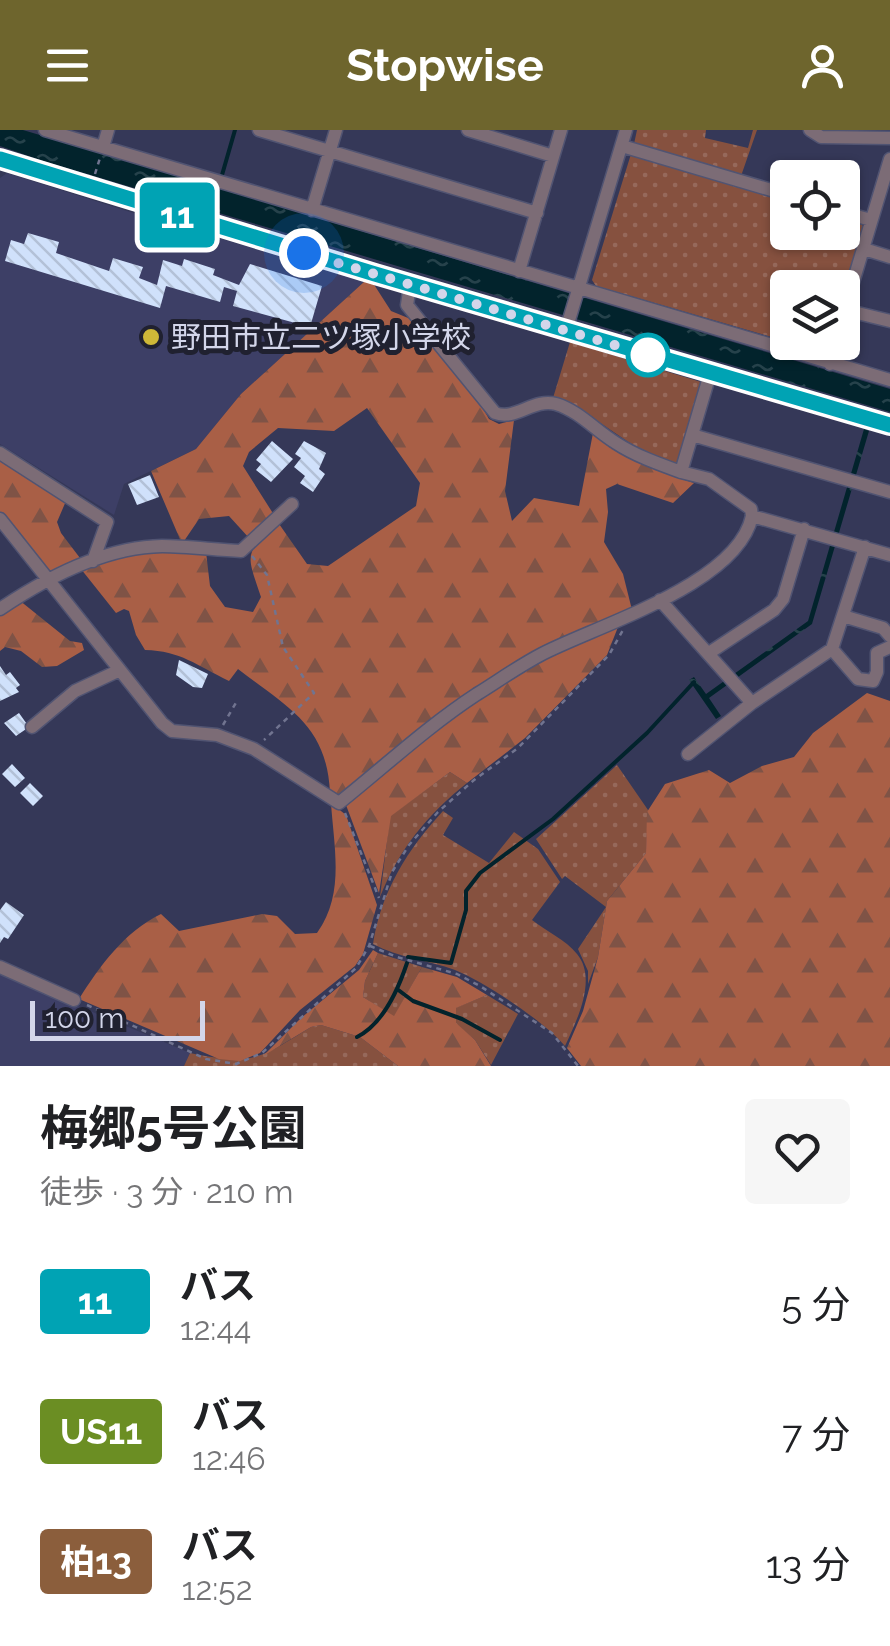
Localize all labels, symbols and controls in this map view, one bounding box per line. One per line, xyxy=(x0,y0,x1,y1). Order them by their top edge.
icon: menu xyxy=(40,38,95,93)
icon: person xyxy=(795,38,850,93)
text: Stopwise xyxy=(346,39,544,92)
map controls xyxy=(770,160,860,360)
button: locate xyxy=(770,160,860,250)
line badge: 11 xyxy=(132,182,222,248)
text: 11 xyxy=(160,195,194,236)
your location xyxy=(279,228,329,278)
button: layers xyxy=(770,270,860,360)
place label: 野田市立二ツ塚小学校 xyxy=(171,320,471,355)
marker: 野田市立二ツ塚小学校 xyxy=(140,326,162,348)
unlabelled marker xyxy=(627,334,669,376)
scale bar xyxy=(30,996,205,1040)
text: 100 m xyxy=(45,1002,124,1035)
button: heart xyxy=(745,1099,850,1204)
text: 梅郷5号公園 xyxy=(40,1100,307,1156)
text: 徒歩 · 3 分 · 210 m xyxy=(40,1173,294,1210)
text: バス xyxy=(180,1263,256,1308)
text: 11 xyxy=(78,1281,112,1322)
text: 5 分 xyxy=(782,1282,850,1327)
text: 12:44 xyxy=(180,1310,251,1347)
text: バス xyxy=(192,1393,268,1438)
text: US11 xyxy=(60,1411,142,1452)
text: 7 分 xyxy=(782,1412,850,1457)
text: 12:46 xyxy=(192,1440,265,1477)
text: バス xyxy=(182,1523,258,1568)
text: 柏13 xyxy=(60,1541,132,1582)
text: 13 分 xyxy=(766,1542,850,1587)
text: 12:52 xyxy=(182,1570,252,1607)

